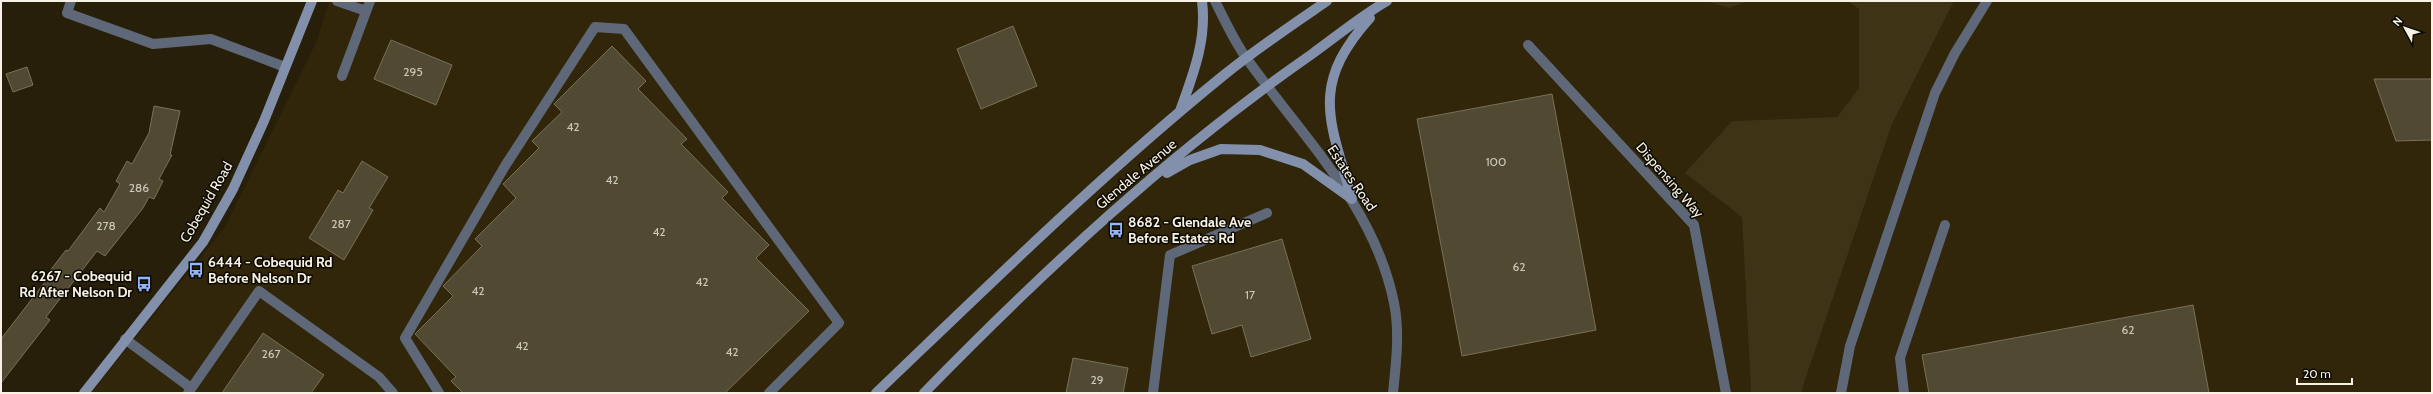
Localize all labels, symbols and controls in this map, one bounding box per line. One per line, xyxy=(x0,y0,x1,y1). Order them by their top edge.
north arrow xyxy=(2385,8,2425,48)
text: N xyxy=(2389,14,2405,29)
house number: 295 xyxy=(403,64,423,79)
house number: 42 xyxy=(566,119,580,134)
street label: Glendale Avenue xyxy=(1092,135,1180,213)
street label: Dispensing Way xyxy=(1632,138,1708,222)
street label: Estates Road xyxy=(1323,141,1381,215)
house number: 100 xyxy=(1486,154,1506,169)
street label: Cobequid Road xyxy=(176,158,236,246)
house number: 42 xyxy=(605,172,619,187)
house number: 286 xyxy=(129,180,149,195)
place label: 8682 - Glendale Ave Before Estates Rd xyxy=(1128,213,1251,247)
house number: 287 xyxy=(331,216,351,231)
house number: 278 xyxy=(96,218,116,233)
bus stop icon: 8682 - Glendale Ave Before Estates Rd xyxy=(1107,221,1125,239)
house number: 42 xyxy=(652,224,666,239)
place label: 6444 - Cobequid Rd Before Nelson Dr xyxy=(208,253,332,287)
house number: 62 xyxy=(1512,259,1526,274)
bus stop icon: 6444 - Cobequid Rd Before Nelson Dr xyxy=(187,261,205,279)
place label: 6267 - Cobequid Rd After Nelson Dr xyxy=(19,267,132,301)
house number: 42 xyxy=(695,274,709,289)
bus stop icon: 6267 - Cobequid Rd After Nelson Dr xyxy=(135,275,153,293)
house number: 42 xyxy=(471,283,485,298)
house number: 17 xyxy=(1245,287,1255,302)
house number: 62 xyxy=(2121,322,2135,337)
house number: 42 xyxy=(515,338,529,353)
house number: 42 xyxy=(725,344,739,359)
house number: 267 xyxy=(261,346,281,361)
scale bar xyxy=(2297,360,2352,386)
text: 20 m xyxy=(2303,366,2331,381)
house number: 29 xyxy=(1090,372,1104,387)

